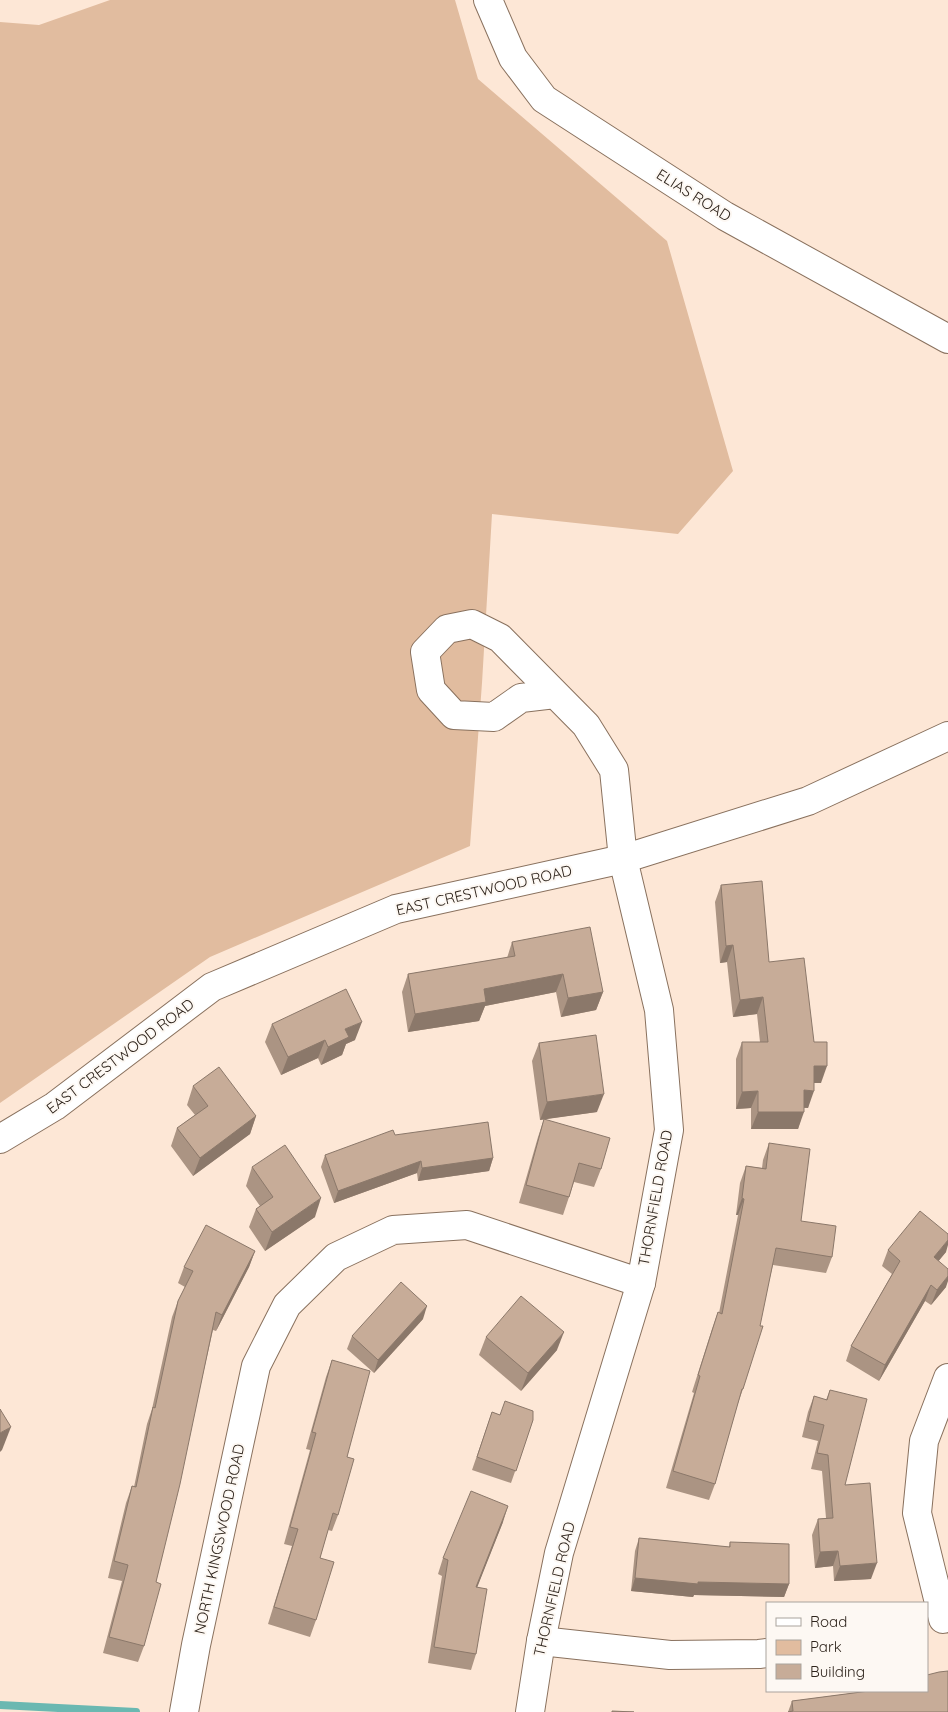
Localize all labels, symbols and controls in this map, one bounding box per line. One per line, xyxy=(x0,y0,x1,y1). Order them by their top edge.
street label: ELIAS ROAD xyxy=(653,165,735,225)
street label: EAST CRESTWOOD ROAD xyxy=(394,860,574,919)
street label: EAST CRESTWOOD ROAD xyxy=(42,994,198,1118)
street label: THORNFIELD ROAD xyxy=(634,1128,676,1267)
street label: NORTH KINGSWOOD ROAD xyxy=(190,1442,248,1636)
street label: THORNFIELD ROAD xyxy=(529,1520,579,1658)
legend xyxy=(766,1602,928,1692)
text: Road xyxy=(810,1612,847,1631)
text: Park xyxy=(810,1637,842,1656)
text: Building xyxy=(810,1662,865,1681)

